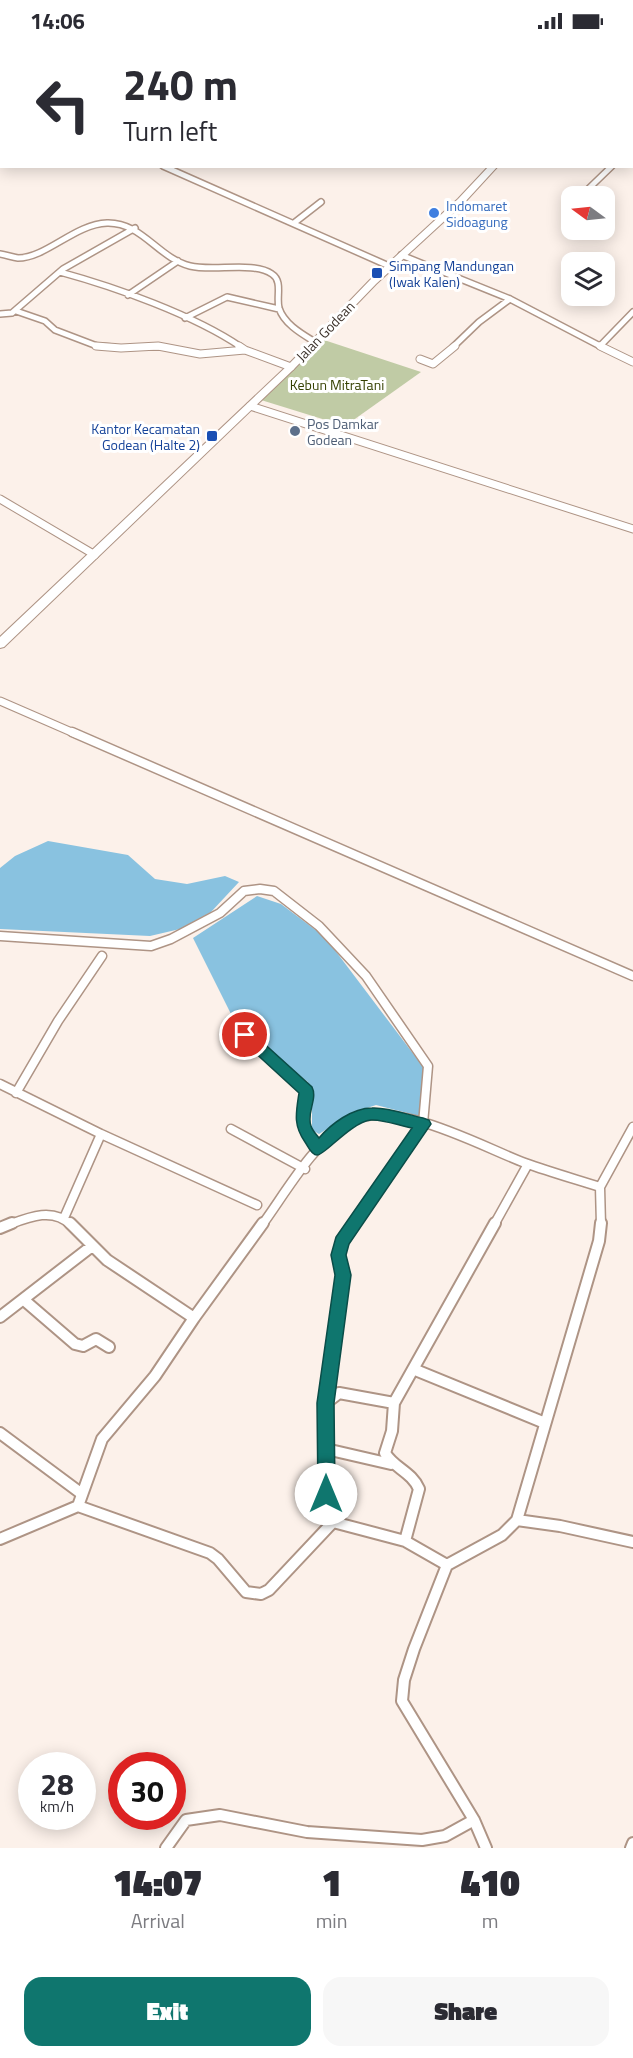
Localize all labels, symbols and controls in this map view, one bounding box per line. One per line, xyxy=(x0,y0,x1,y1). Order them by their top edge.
text: 14:06 xyxy=(30,4,85,38)
text: 240 m xyxy=(123,52,238,116)
icon: left xyxy=(24,66,102,144)
text: Turn left xyxy=(123,110,217,151)
north arrow xyxy=(561,186,615,240)
map controls xyxy=(561,186,615,306)
place label: Indomaret Sidoagung xyxy=(446,195,508,232)
marker: Indomaret Sidoagung xyxy=(427,206,441,220)
button: layers xyxy=(561,252,615,306)
place label: Simpang Mandungan (Iwak Kalen) xyxy=(389,255,514,292)
marker: Simpang Mandungan (Iwak Kalen) xyxy=(370,266,384,280)
street label: Jalan Godean xyxy=(291,296,359,366)
park label: Kebun MitraTani xyxy=(290,374,384,395)
place label: Pos Damkar Godean xyxy=(307,413,379,450)
place label: Kantor Kecamatan Godean (Halte 2) xyxy=(91,418,200,455)
marker: Pos Damkar Godean xyxy=(288,424,302,438)
marker: Kantor Kecamatan Godean (Halte 2) xyxy=(205,429,219,443)
pin xyxy=(219,1009,270,1060)
icon: arrive xyxy=(228,1018,261,1051)
position arrow xyxy=(294,1462,358,1526)
speed limit sign: 30 xyxy=(108,1752,186,1830)
text: 28 xyxy=(40,1761,74,1807)
text: km/h xyxy=(40,1795,74,1818)
text: 14:07 xyxy=(113,1855,203,1910)
text: 1 xyxy=(322,1855,341,1910)
text: 410 xyxy=(461,1855,520,1910)
text: Arrival xyxy=(131,1905,185,1936)
text: min xyxy=(316,1905,347,1936)
text: m xyxy=(482,1905,499,1936)
button: Exit xyxy=(24,1977,311,2046)
button: Share xyxy=(323,1977,609,2046)

